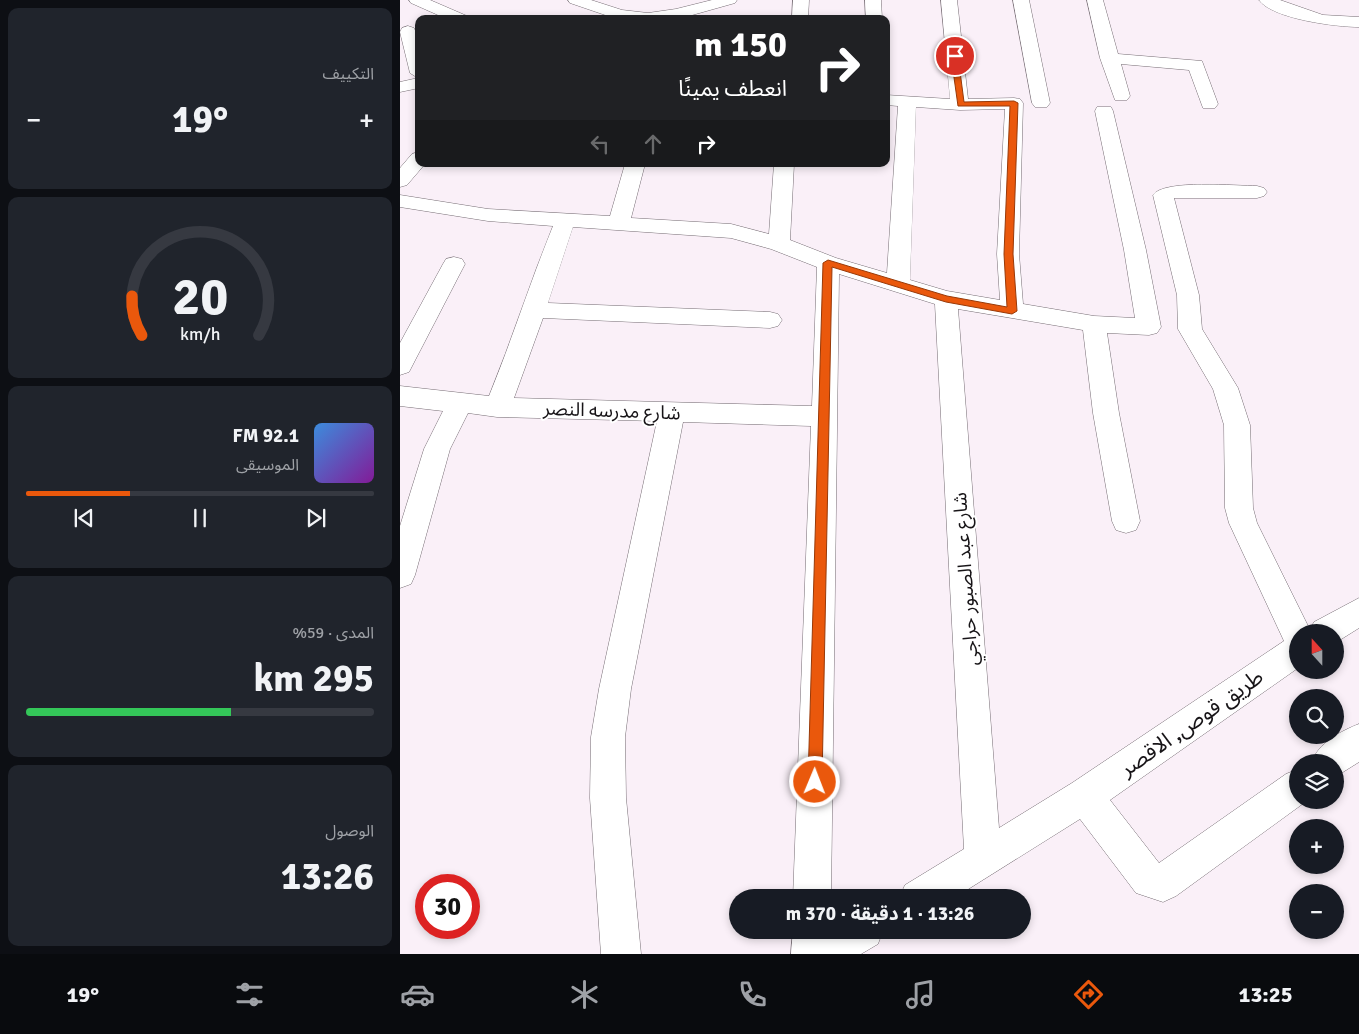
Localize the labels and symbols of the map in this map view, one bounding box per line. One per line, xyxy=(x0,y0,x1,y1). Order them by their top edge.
pin xyxy=(934,35,976,77)
street label: شارع مدرسه النصر xyxy=(542,397,681,426)
street label: شارع عبد الصبور حراجي xyxy=(948,491,986,666)
north arrow xyxy=(1289,624,1344,679)
street label: طريق قوص, الاقصر xyxy=(1113,663,1268,783)
position arrow xyxy=(788,755,840,807)
speed limit sign: 30 xyxy=(415,874,480,939)

